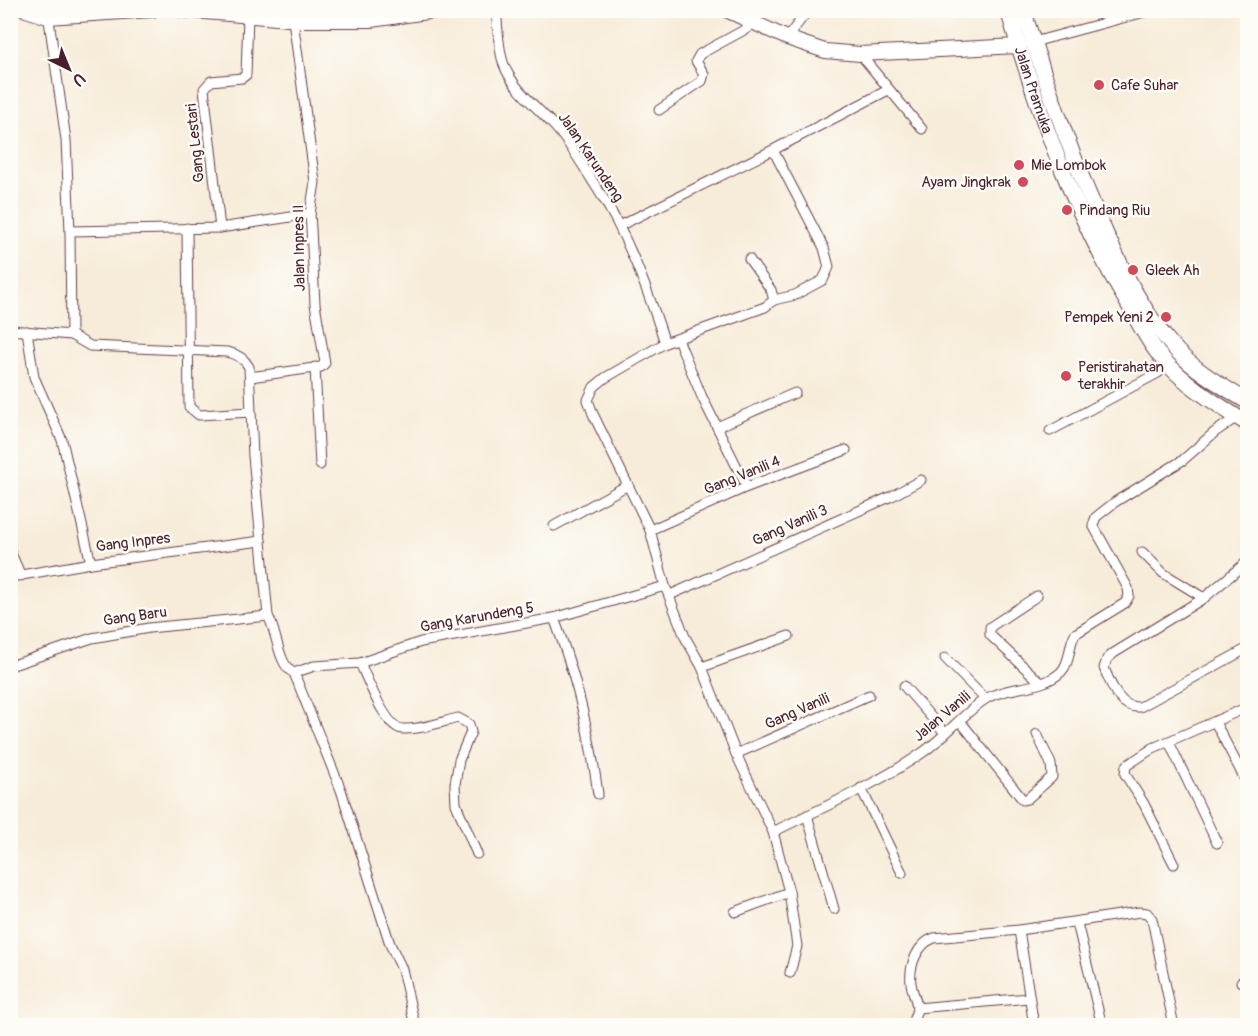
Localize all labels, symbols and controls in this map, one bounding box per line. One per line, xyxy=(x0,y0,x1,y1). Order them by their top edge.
north arrow xyxy=(39,39,99,99)
street label: Jalan Pramuka xyxy=(1010,44,1057,136)
text: U xyxy=(68,68,89,90)
place label: Cafe Suhar xyxy=(1111,76,1179,95)
marker: Cafe Suhar xyxy=(1092,78,1106,92)
street label: Gang Lestari xyxy=(182,102,209,183)
street label: Jalan Karundeng xyxy=(554,109,628,206)
place label: Mie Lombok xyxy=(1031,156,1107,175)
marker: Mie Lombok xyxy=(1012,158,1026,172)
place label: Ayam Jingkrak xyxy=(921,173,1012,192)
marker: Ayam Jingkrak xyxy=(1016,175,1030,189)
place label: Pindang Riu xyxy=(1079,201,1150,220)
marker: Pindang Riu xyxy=(1060,203,1074,217)
street label: Jalan Inpres II xyxy=(289,204,310,291)
place label: Gleek Ah xyxy=(1145,261,1199,280)
marker: Gleek Ah xyxy=(1126,263,1140,277)
place label: Pempek Yeni 2 xyxy=(1064,308,1154,327)
marker: Pempek Yeni 2 xyxy=(1159,310,1173,324)
place label: Peristirahatan terakhir xyxy=(1077,358,1164,394)
marker: Peristirahatan terakhir xyxy=(1059,369,1073,383)
street label: Gang Vanili 4 xyxy=(701,451,783,499)
street label: Gang Vanili 3 xyxy=(750,500,831,550)
street label: Gang Inpres xyxy=(95,528,172,556)
street label: Gang Karundeng 5 xyxy=(419,598,535,637)
street label: Gang Baru xyxy=(102,603,168,630)
street label: Jalan Vanili xyxy=(910,687,975,746)
street label: Gang Vanili xyxy=(762,689,833,734)

